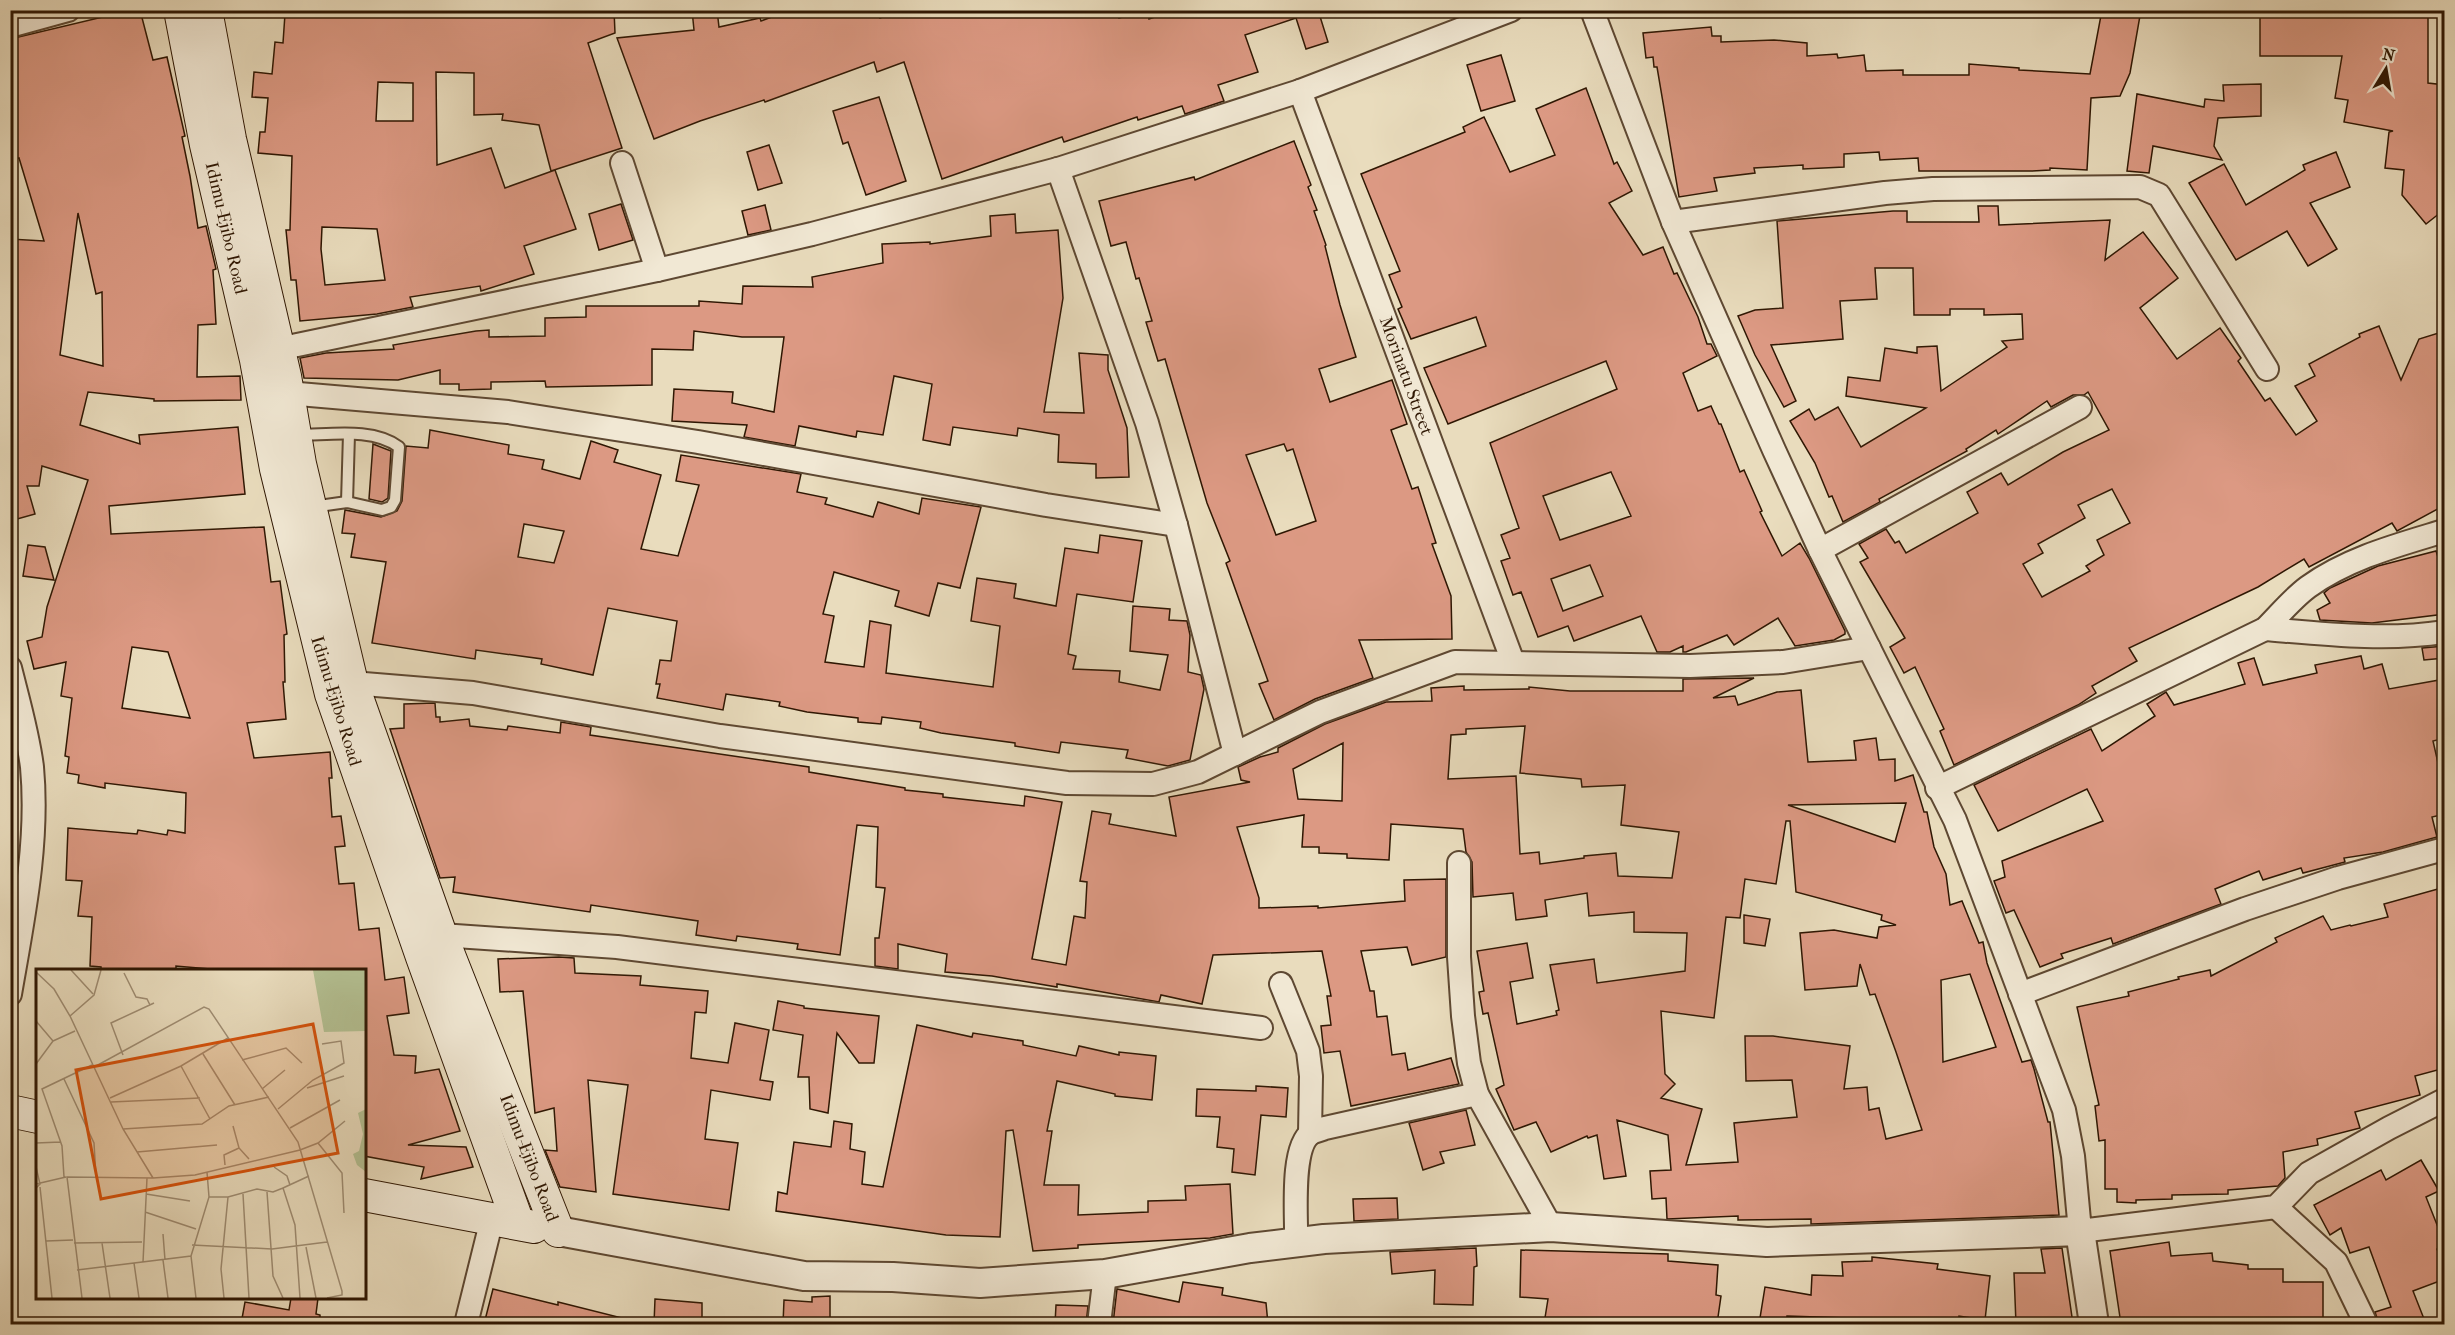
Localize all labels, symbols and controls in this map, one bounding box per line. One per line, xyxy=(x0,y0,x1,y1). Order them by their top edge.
north arrow xyxy=(2356,39,2416,99)
text: N xyxy=(2381,44,2397,65)
street label: Idimu-Ejibo Road xyxy=(201,160,251,296)
street label: Morinatu Street xyxy=(1375,314,1437,439)
street label: Idimu-Ejibo Road xyxy=(306,633,366,769)
inset map xyxy=(36,969,366,1299)
street label: Idimu-Ejibo Road xyxy=(495,1091,563,1225)

